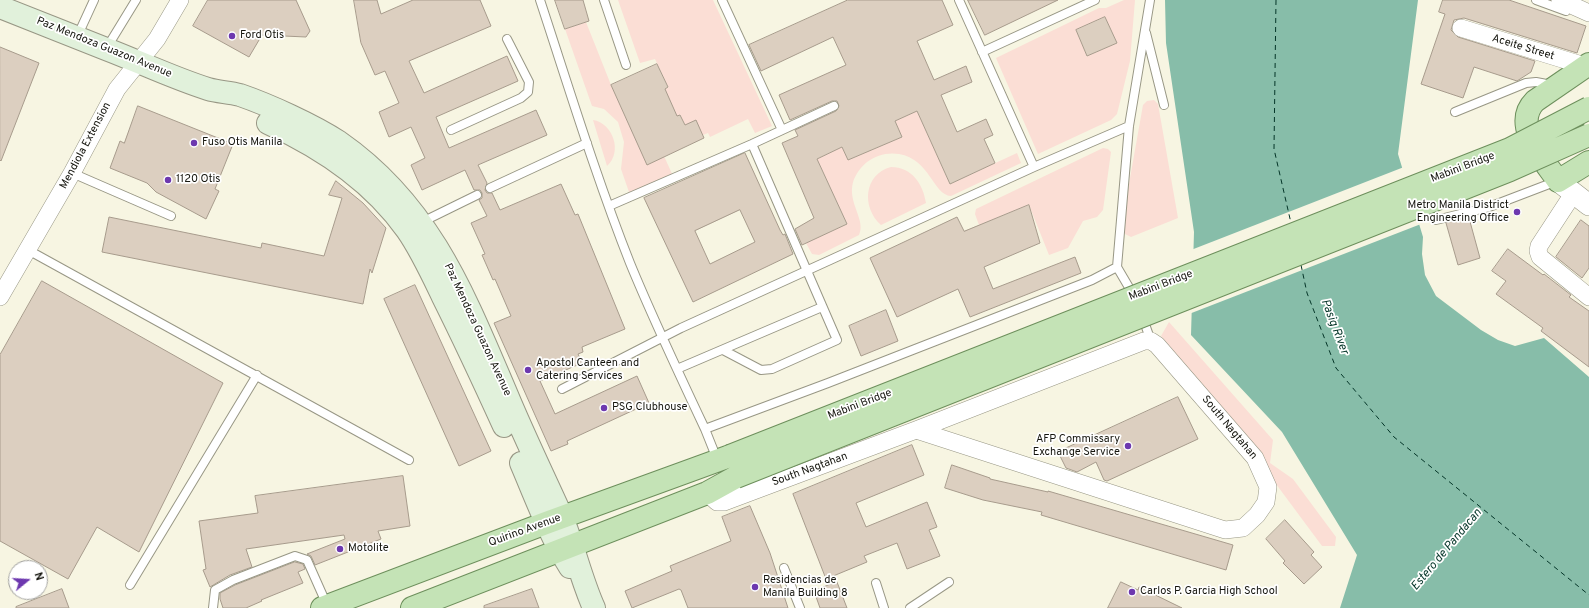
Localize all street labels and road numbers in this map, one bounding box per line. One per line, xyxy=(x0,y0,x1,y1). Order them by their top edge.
street label: Paz Mendoza Guazon Avenue xyxy=(34,15,174,81)
street label: Aceite Street xyxy=(1490,32,1556,64)
street label: Mendiola Extension xyxy=(58,100,114,192)
street label: Mabini Bridge xyxy=(1429,150,1497,186)
street label: Paz Mendoza Guazon Avenue xyxy=(440,262,514,398)
street label: Mabini Bridge xyxy=(1127,268,1195,304)
street label: Mabini Bridge xyxy=(826,387,894,423)
street label: South Nagtahan xyxy=(1198,393,1260,463)
street label: South Nagtahan xyxy=(771,450,849,490)
street label: Quirino Avenue xyxy=(487,512,563,550)

